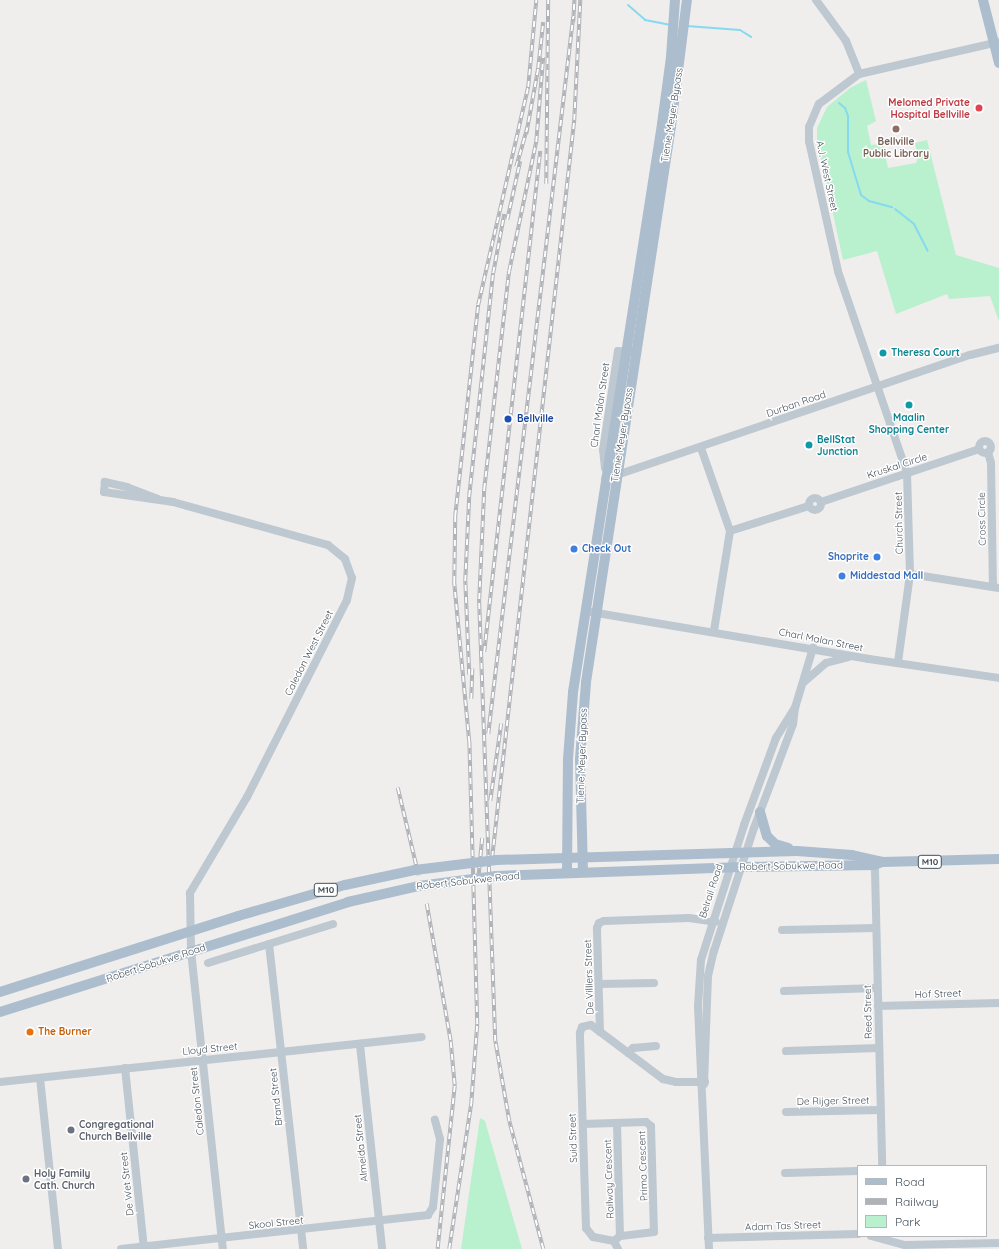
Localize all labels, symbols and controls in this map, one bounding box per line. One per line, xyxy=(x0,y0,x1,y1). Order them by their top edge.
street label: Tienie Meyer Bypass xyxy=(659,67,685,163)
place label: Melomed Private Hospital Bellville xyxy=(888,96,970,120)
marker: Melomed Private Hospital Bellville xyxy=(973,102,985,114)
marker: Bellville Public Library xyxy=(891,124,901,134)
place label: Bellville Public Library xyxy=(863,135,929,158)
street label: A.J. West Street xyxy=(814,140,840,212)
place label: Theresa Court xyxy=(891,347,960,359)
marker: Theresa Court xyxy=(878,348,888,358)
street label: Charl Malan Street xyxy=(588,362,612,448)
street label: Tienie Meyer Bypass xyxy=(609,387,635,483)
street label: Durban Road xyxy=(765,388,827,420)
marker: Maalin Shopping Center xyxy=(904,400,914,410)
place label: Maalin Shopping Center xyxy=(869,411,949,434)
marker: Bellville xyxy=(502,413,514,425)
place label: Bellville xyxy=(517,413,554,425)
place label: BellStat Junction xyxy=(817,433,858,456)
marker: BellStat Junction xyxy=(804,440,814,450)
street label: Kruskal Circle xyxy=(865,451,929,481)
street label: Church Street xyxy=(892,492,906,554)
street label: Cross Circle xyxy=(976,492,988,546)
place label: Check Out xyxy=(582,543,631,555)
marker: Check Out xyxy=(569,544,579,554)
place label: Shoprite xyxy=(828,551,869,563)
marker: Shoprite xyxy=(872,552,882,562)
place label: Middestad Mall xyxy=(850,570,923,582)
marker: Middestad Mall xyxy=(837,571,847,581)
street label: Caledon West Street xyxy=(282,608,336,698)
street label: Charl Malan Street xyxy=(778,626,864,654)
street label: Tienie Meyer Bypass xyxy=(574,708,590,804)
road number: M10 xyxy=(917,855,943,869)
street label: Robert Sobukwe Road xyxy=(739,859,843,873)
street label: Belrail Road xyxy=(697,862,725,920)
street label: Robert Sobukwe Road xyxy=(416,870,520,892)
road number: M10 xyxy=(313,883,339,897)
street label: De Villiers Street xyxy=(582,939,596,1015)
street label: Robert Sobukwe Road xyxy=(105,941,207,985)
street label: Reed Street xyxy=(862,985,874,1039)
street label: Hof Street xyxy=(914,987,962,1001)
place label: The Burner xyxy=(38,1026,92,1038)
marker: The Burner xyxy=(25,1027,35,1037)
street label: Lloyd Street xyxy=(182,1040,238,1058)
street label: Caledon Street xyxy=(187,1066,207,1136)
street label: Brand Street xyxy=(267,1067,285,1127)
street label: De Rijger Street xyxy=(797,1094,869,1108)
street label: Suid Street xyxy=(566,1113,580,1163)
street label: Almeida Street xyxy=(351,1114,371,1182)
place label: Congregational Church Bellville xyxy=(79,1118,154,1142)
marker: Congregational Church Bellville xyxy=(66,1125,76,1135)
street label: Prima Crescent xyxy=(636,1131,650,1201)
street label: Railway Crescent xyxy=(602,1139,616,1219)
street label: De Wet Street xyxy=(118,1151,136,1217)
legend xyxy=(857,1165,987,1237)
place label: Holy Family Cath. Church xyxy=(34,1167,95,1190)
marker: Holy Family Cath. Church xyxy=(21,1174,31,1184)
text: Road xyxy=(895,1174,925,1189)
text: Railway xyxy=(895,1194,939,1209)
street label: Skool Street xyxy=(248,1214,304,1232)
text: Park xyxy=(895,1214,920,1229)
street label: Adam Tas Street xyxy=(745,1219,821,1233)

